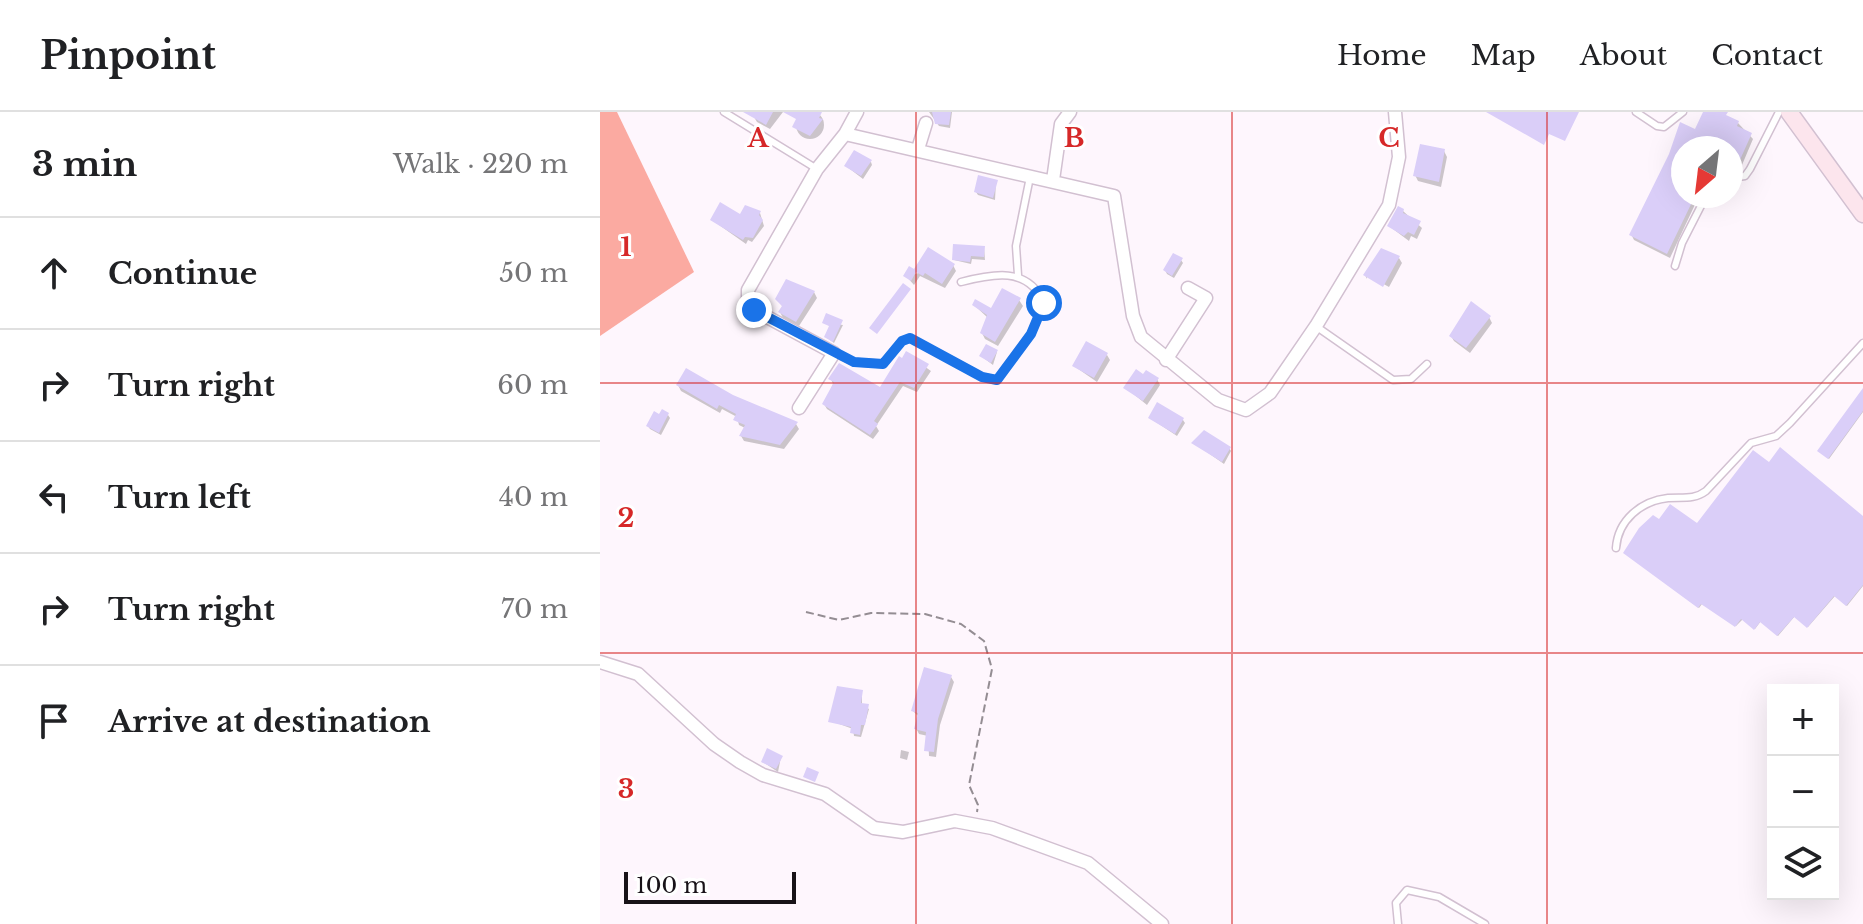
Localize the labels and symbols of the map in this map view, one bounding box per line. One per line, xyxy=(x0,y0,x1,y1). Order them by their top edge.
text: A xyxy=(746,122,769,154)
text: B xyxy=(1064,122,1084,154)
text: C xyxy=(1378,122,1400,154)
north arrow xyxy=(1671,136,1743,208)
text: 1 xyxy=(620,231,632,263)
route start xyxy=(1026,285,1062,321)
route end xyxy=(736,292,772,328)
text: 2 xyxy=(618,502,634,534)
text: 3 xyxy=(618,773,634,805)
scale bar xyxy=(624,868,796,904)

